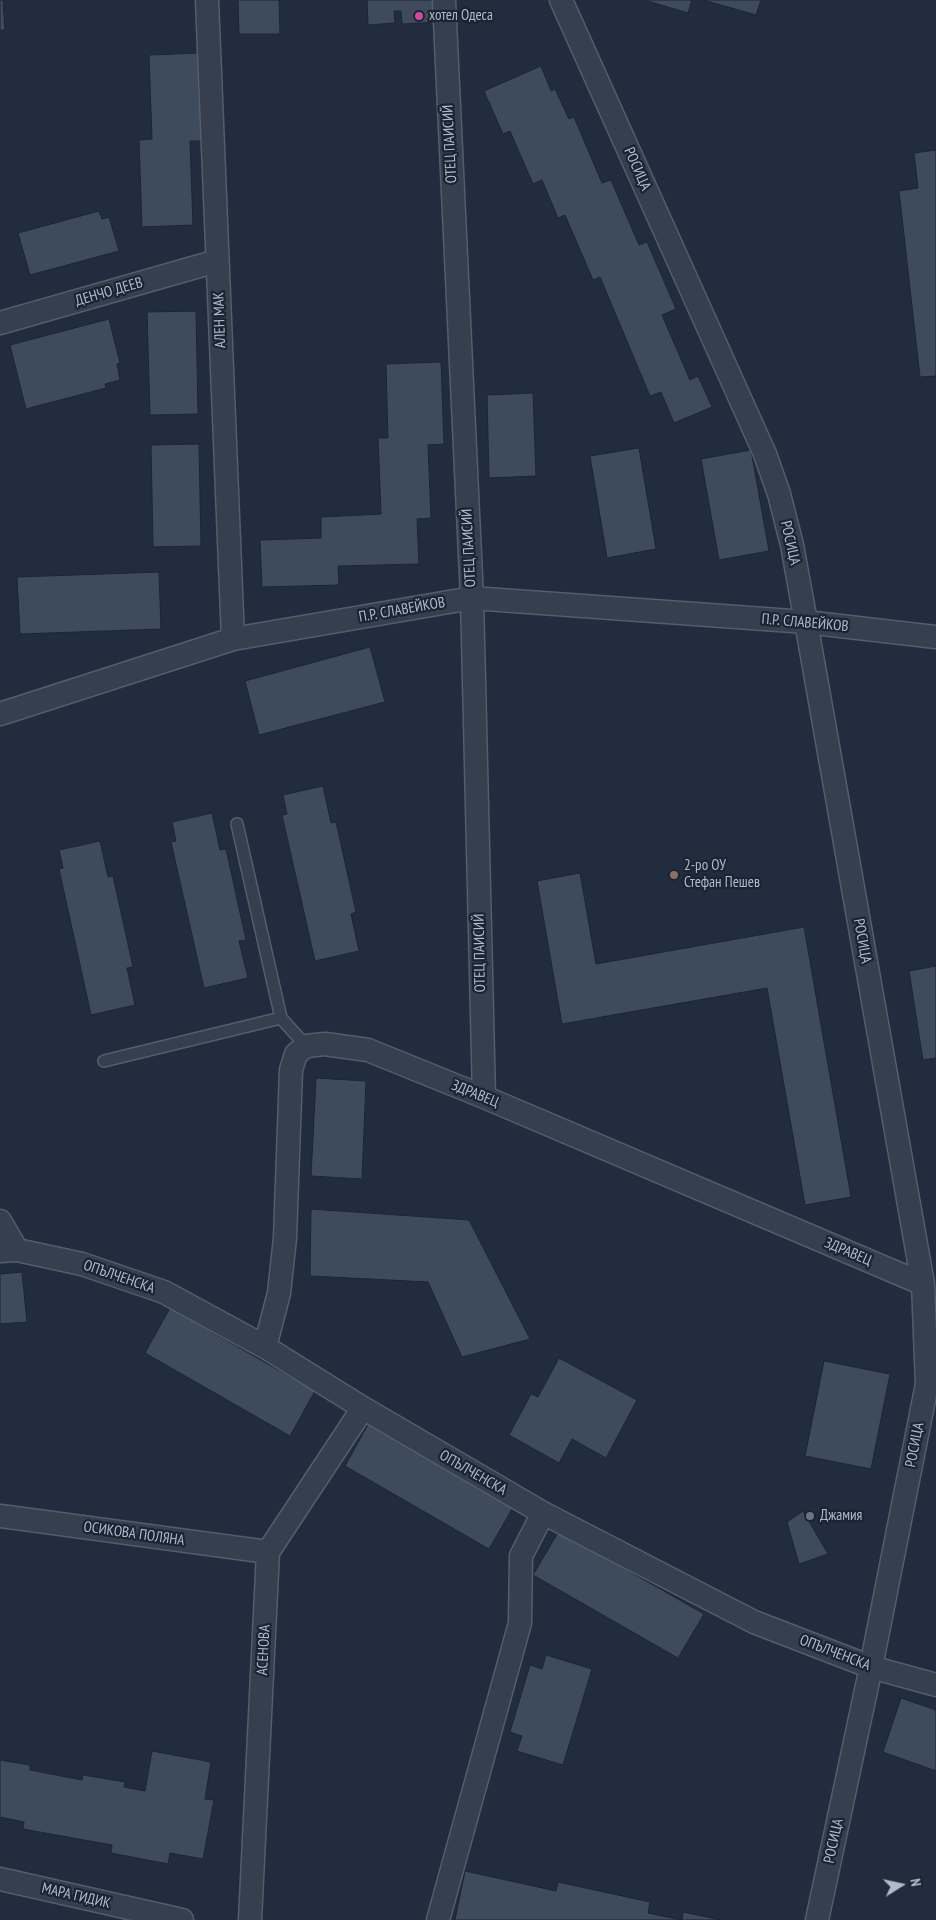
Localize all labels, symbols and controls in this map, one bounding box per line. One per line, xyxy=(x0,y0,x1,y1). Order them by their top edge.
place label: хотел Одеса xyxy=(429,7,493,25)
marker: хотел Одеса xyxy=(413,10,425,22)
street label: ОТЕЦ ПАИСИЙ xyxy=(439,104,461,184)
street label: РОСИЦА xyxy=(620,145,654,193)
street label: ДЕНЧО ДЕЕВ xyxy=(73,274,145,310)
street label: АЛЕН МАК xyxy=(210,292,230,348)
street label: ОТЕЦ ПАИСИЙ xyxy=(458,508,480,588)
street label: РОСИЦА xyxy=(776,519,804,567)
street label: П.Р. СЛАВЕЙКОВ xyxy=(357,594,447,626)
street label: П.Р. СЛАВЕЙКОВ xyxy=(761,610,849,636)
place label: 2-ро ОУ Стефан Пешев xyxy=(684,857,760,892)
marker: 2-ро ОУ Стефан Пешев xyxy=(668,869,680,881)
street label: ОТЕЦ ПАИСИЙ xyxy=(470,914,490,992)
street label: РОСИЦА xyxy=(849,917,875,965)
street label: ЗДРАВЕЦ xyxy=(449,1076,501,1112)
street label: ЗДРАВЕЦ xyxy=(822,1234,874,1270)
street label: ОПЪЛЧЕНСКА xyxy=(81,1256,157,1298)
street label: РОСИЦА xyxy=(902,1421,928,1469)
street label: ОПЪЛЧЕНСКА xyxy=(436,1447,510,1499)
place label: Джамия xyxy=(820,1507,862,1525)
marker: Джамия xyxy=(804,1510,816,1522)
street label: ОСИКОВА ПОЛЯНА xyxy=(82,1518,186,1550)
street label: АСЕНОВА xyxy=(254,1624,274,1676)
street label: ОПЪЛЧЕНСКА xyxy=(797,1631,873,1675)
street label: РОСИЦА xyxy=(820,1817,848,1865)
north arrow xyxy=(876,1860,926,1910)
text: N xyxy=(906,1877,925,1888)
street label: МАРА ГИДИК xyxy=(40,1879,112,1913)

